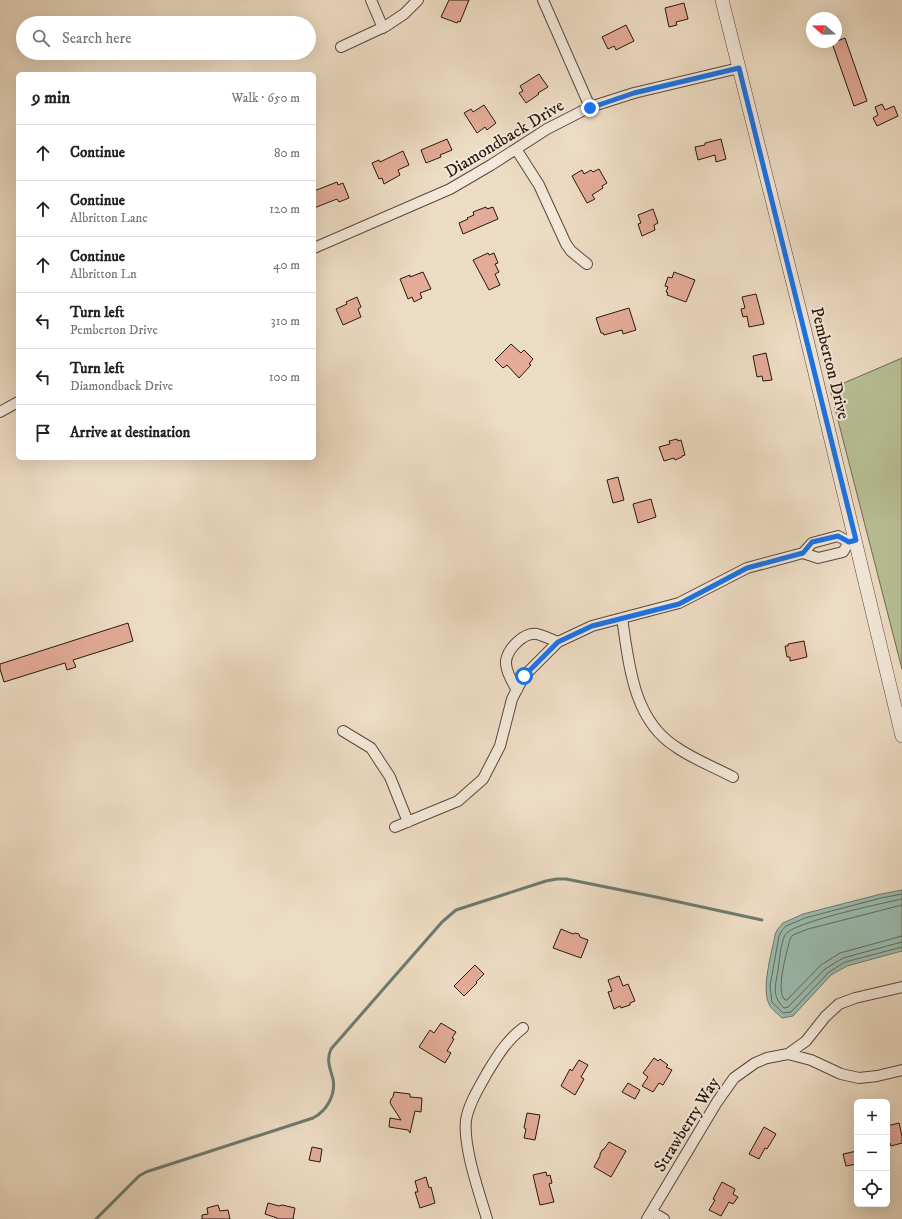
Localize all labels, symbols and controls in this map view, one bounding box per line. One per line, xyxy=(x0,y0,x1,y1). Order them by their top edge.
north arrow xyxy=(806,12,842,48)
search box xyxy=(16,16,316,60)
icon: search xyxy=(30,27,52,49)
text: Search here xyxy=(62,29,131,48)
text: 9 min xyxy=(32,87,70,109)
text: Walk · 650 m xyxy=(232,90,300,106)
street label: Diamondback Drive xyxy=(441,95,568,183)
route end xyxy=(581,99,599,117)
icon: ahead xyxy=(32,142,54,164)
text: Continue xyxy=(70,143,125,162)
text: 80 m xyxy=(274,145,300,161)
text: Continue xyxy=(70,191,125,210)
icon: ahead xyxy=(32,198,54,220)
text: 120 m xyxy=(269,201,300,217)
text: Albritton Lane xyxy=(70,210,148,226)
text: Continue xyxy=(70,247,125,266)
icon: ahead xyxy=(32,254,54,276)
text: 40 m xyxy=(273,257,300,273)
text: Albritton Ln xyxy=(70,266,137,282)
text: Turn left xyxy=(70,303,124,322)
street label: Pemberton Drive xyxy=(805,305,855,422)
icon: left xyxy=(32,310,54,332)
text: 310 m xyxy=(271,313,300,329)
text: Pemberton Drive xyxy=(70,322,158,338)
text: Turn left xyxy=(70,359,124,378)
icon: left xyxy=(32,366,54,388)
text: 100 m xyxy=(269,369,300,385)
text: Diamondback Drive xyxy=(70,378,173,394)
icon: arrive xyxy=(32,422,54,444)
text: Arrive at destination xyxy=(70,423,190,442)
route start xyxy=(515,667,533,685)
street label: Strawberry Way xyxy=(649,1072,725,1176)
map controls xyxy=(854,1099,890,1207)
button: + xyxy=(854,1099,890,1135)
button: − xyxy=(854,1135,890,1171)
button: locate xyxy=(854,1171,890,1207)

